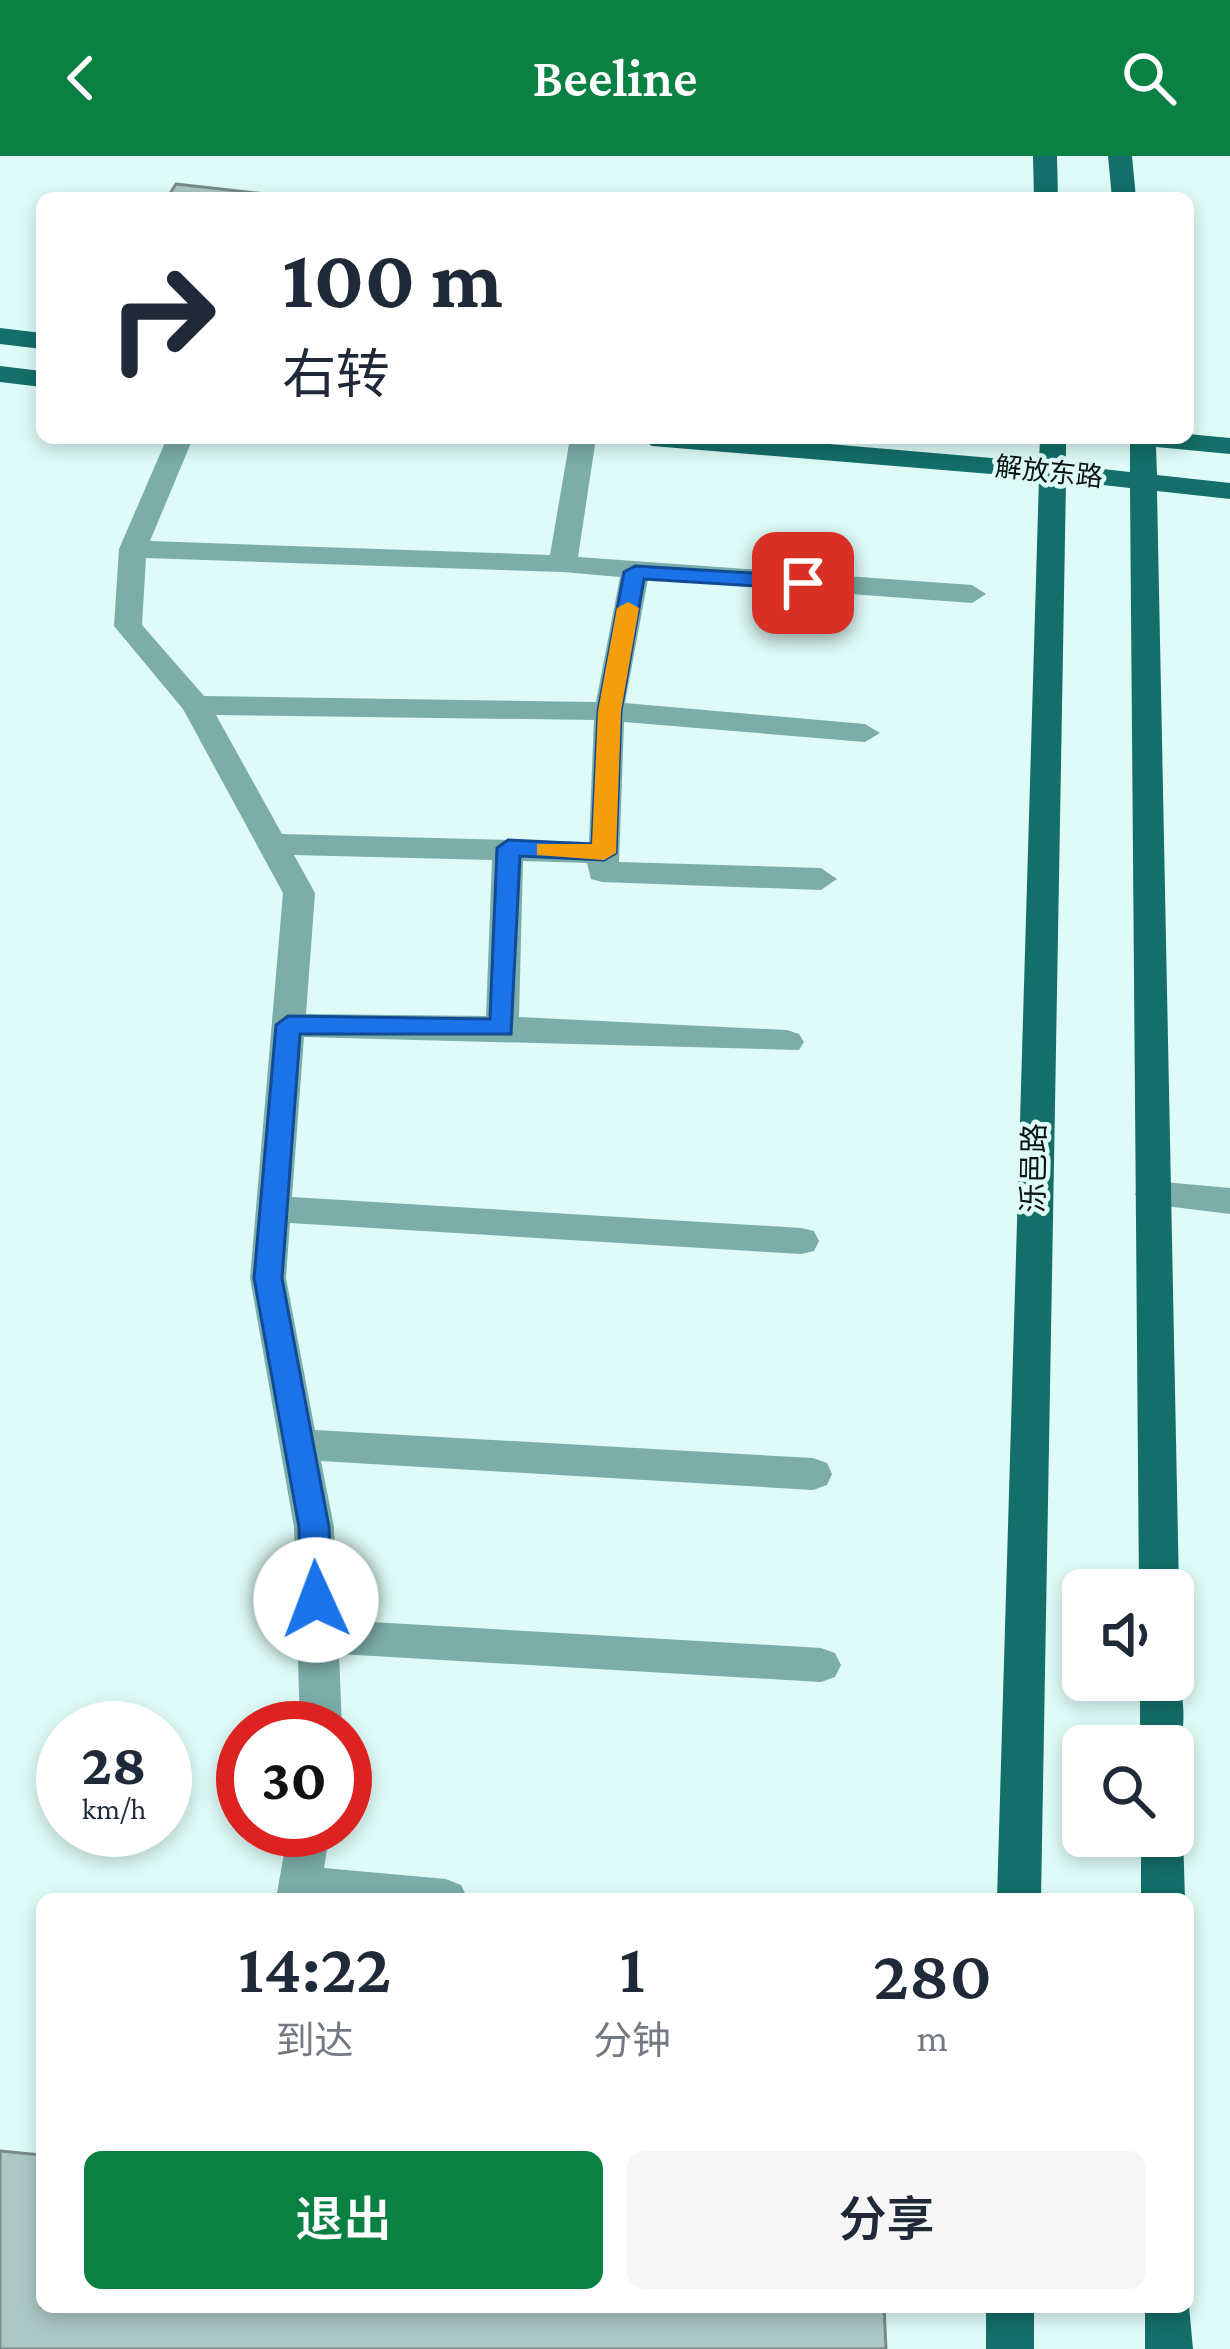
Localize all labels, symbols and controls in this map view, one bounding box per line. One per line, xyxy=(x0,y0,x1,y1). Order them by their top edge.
icon: back xyxy=(48,45,114,111)
icon: search xyxy=(1116,45,1182,111)
text: Beeline xyxy=(532,48,698,108)
text: 100 m xyxy=(282,232,503,325)
icon: right xyxy=(84,240,240,396)
text: 右转 xyxy=(282,345,390,405)
street label: 解放东路 xyxy=(994,451,1104,493)
pin xyxy=(752,532,854,634)
icon: arrive xyxy=(770,550,836,616)
street label: 泺邑路 xyxy=(1016,1123,1051,1213)
position arrow xyxy=(253,1537,379,1663)
map controls xyxy=(1062,1569,1194,1857)
button: sound xyxy=(1062,1569,1194,1701)
speed limit sign: 30 xyxy=(216,1701,372,1857)
button: search xyxy=(1062,1725,1194,1857)
text: 28 xyxy=(81,1730,147,1797)
text: km/h xyxy=(82,1792,146,1825)
text: 14:22 xyxy=(238,1927,391,2007)
text: 1 xyxy=(619,1927,645,2007)
text: 280 xyxy=(873,1934,992,2014)
text: m xyxy=(917,2016,948,2059)
text: 到达 xyxy=(276,2019,354,2062)
text: 分钟 xyxy=(593,2019,671,2062)
button: 退出 xyxy=(84,2151,603,2289)
button: 分享 xyxy=(627,2151,1146,2289)

